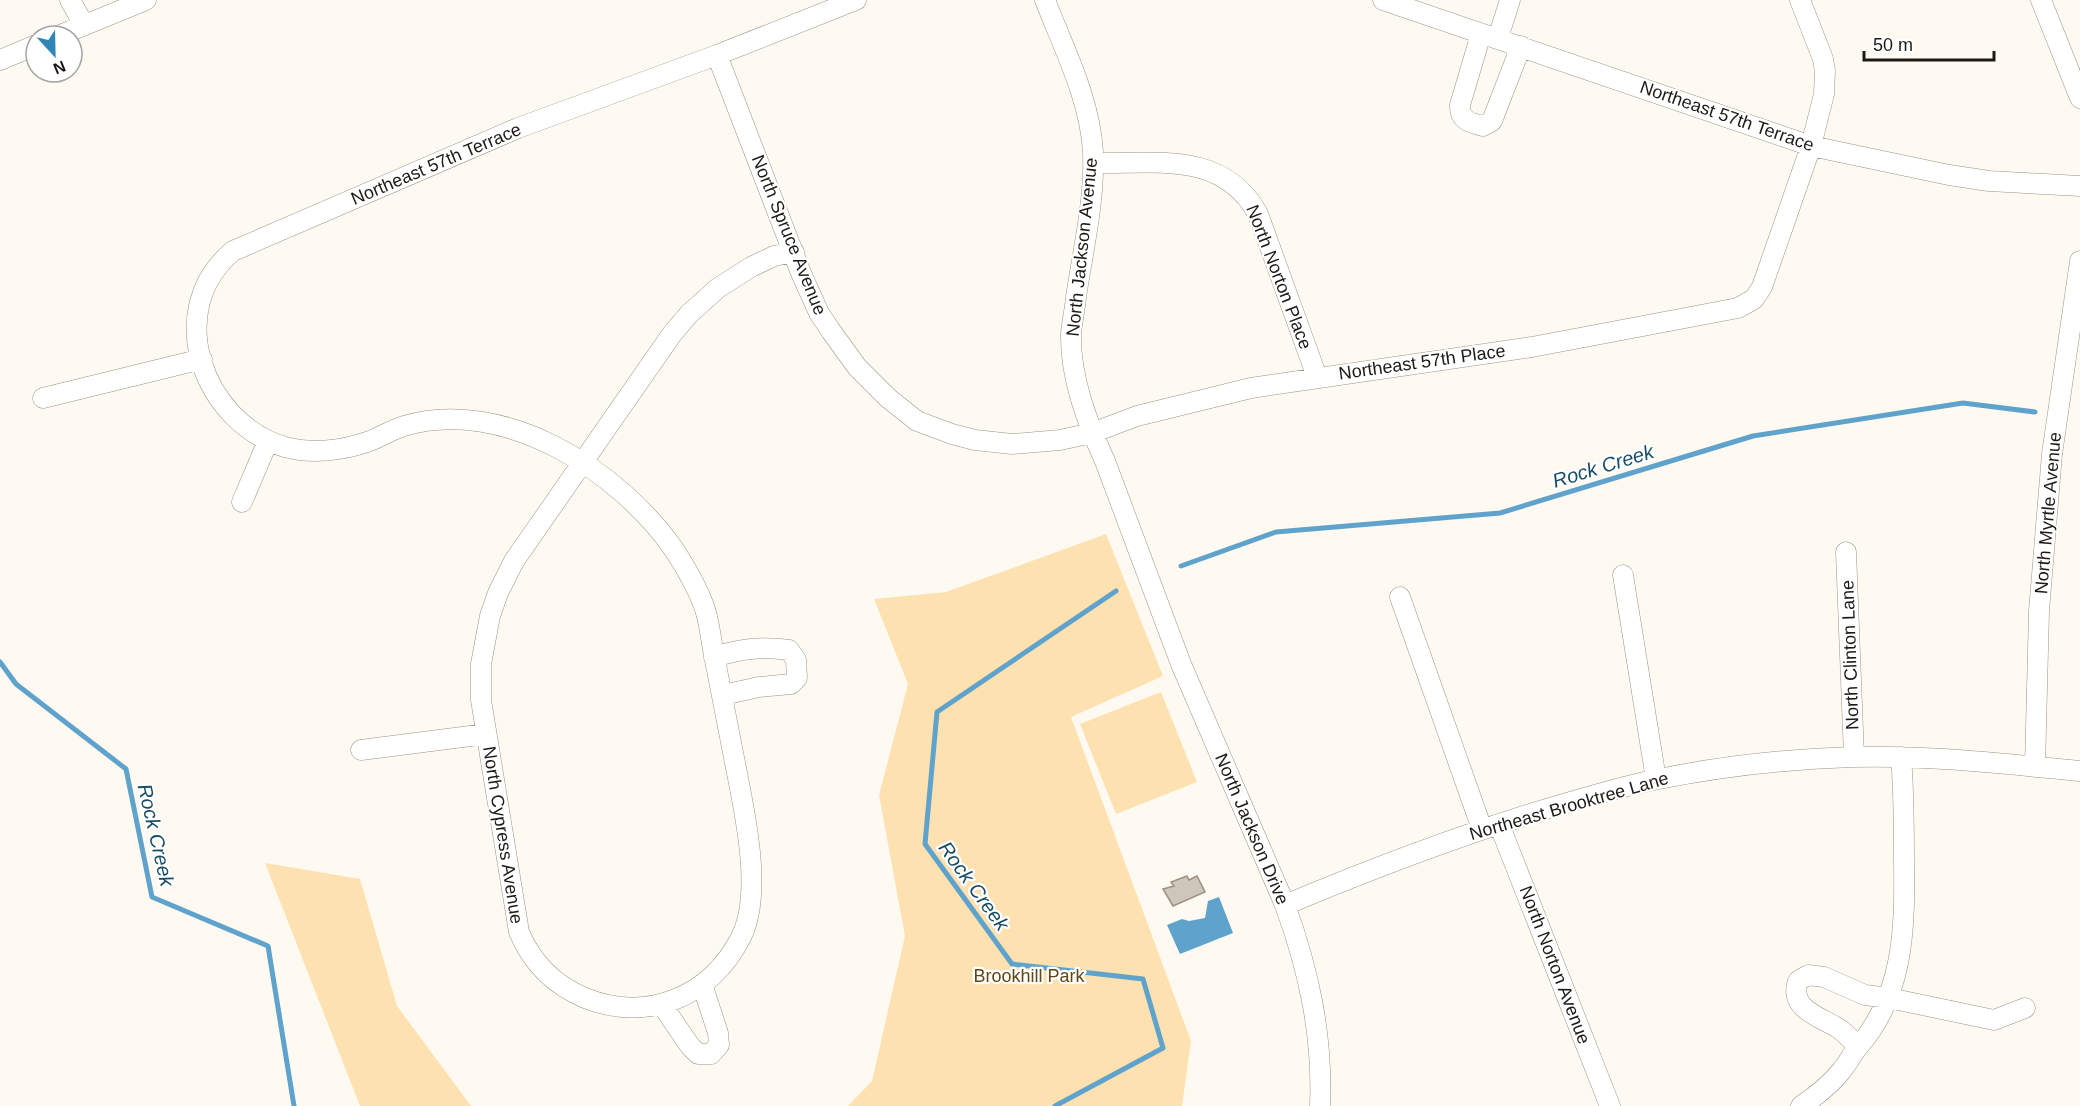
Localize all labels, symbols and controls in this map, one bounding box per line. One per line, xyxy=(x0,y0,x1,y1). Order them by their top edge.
north arrow xyxy=(24,24,84,84)
scale bar xyxy=(1864,24,1994,62)
text: 50 m xyxy=(1873,35,1913,55)
text: N xyxy=(51,57,68,77)
street label: Northeast 57th Terrace xyxy=(1637,77,1817,155)
street label: Northeast 57th Terrace xyxy=(348,119,524,209)
street label: North Spruce Avenue xyxy=(748,152,830,318)
street label: North Jackson Avenue xyxy=(1063,157,1101,337)
street label: North Norton Place xyxy=(1242,202,1316,352)
street label: Northeast 57th Place xyxy=(1337,340,1507,384)
street label: North Myrtle Avenue xyxy=(2031,431,2065,595)
water label: Rock Creek xyxy=(1550,440,1657,492)
street label: North Clinton Lane xyxy=(1837,580,1863,730)
street label: North Cypress Avenue xyxy=(479,745,527,925)
street label: North Jackson Drive xyxy=(1211,751,1293,907)
street label: Northeast Brooktree Lane xyxy=(1467,768,1671,844)
water label: Rock Creek xyxy=(134,782,179,889)
water label: Rock Creek xyxy=(934,837,1014,936)
street label: North Norton Avenue xyxy=(1516,883,1594,1047)
park label: Brookhill Park xyxy=(973,966,1086,986)

